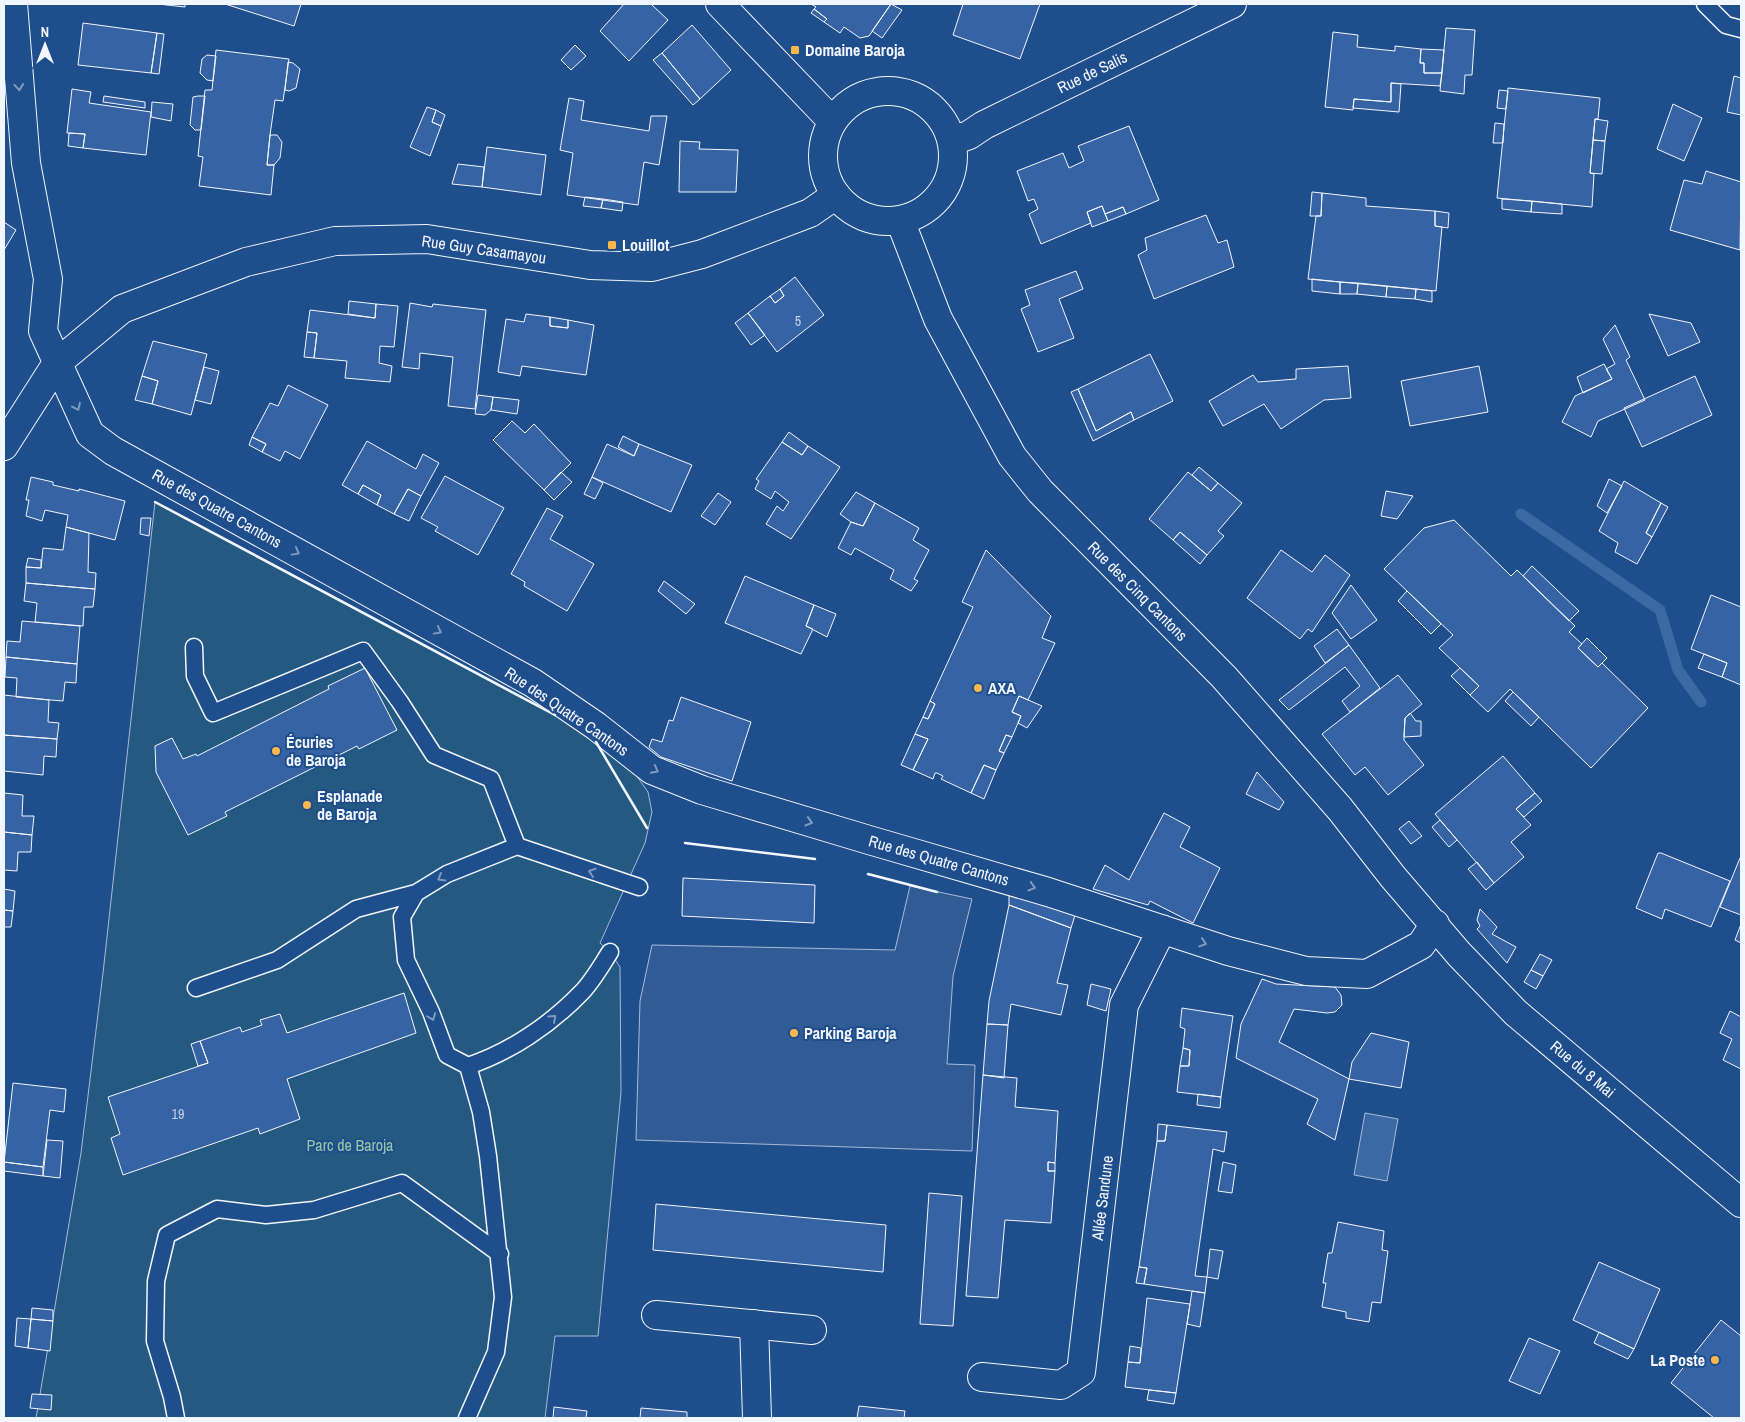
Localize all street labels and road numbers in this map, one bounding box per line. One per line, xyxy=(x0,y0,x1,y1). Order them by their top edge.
street label: Rue de Salis xyxy=(1053,46,1131,98)
street label: Rue Guy Casamayou xyxy=(420,229,548,269)
street label: Rue des Quatre Cantons xyxy=(148,463,286,553)
street label: Rue des Cinq Cantons xyxy=(1083,536,1193,646)
street label: Rue des Quatre Cantons xyxy=(501,661,633,761)
street label: Rue des Quatre Cantons xyxy=(866,829,1012,891)
street label: Rue du 8 Mai xyxy=(1546,1035,1620,1103)
street label: Allée Sandune xyxy=(1086,1154,1118,1243)

